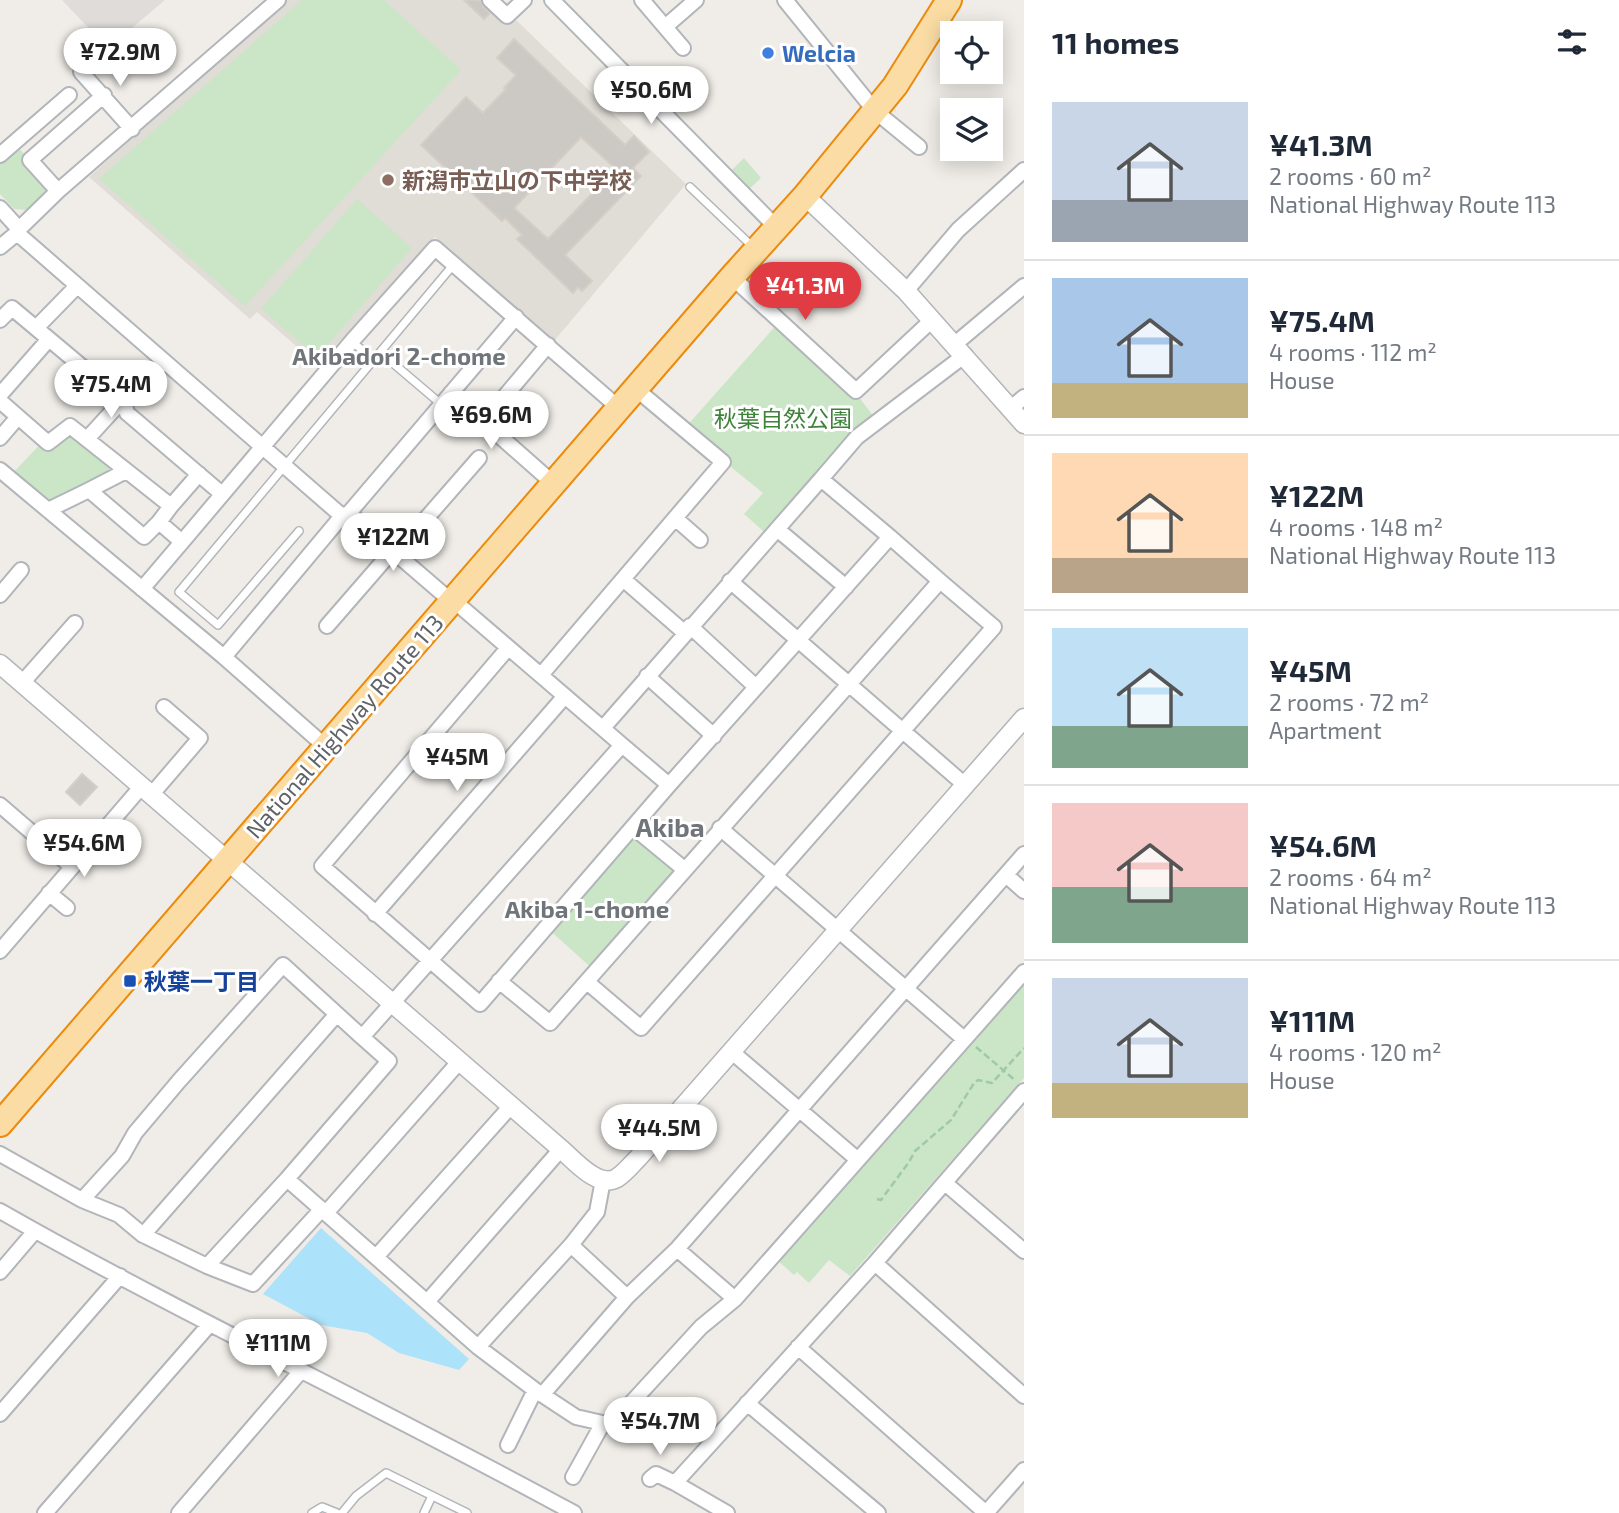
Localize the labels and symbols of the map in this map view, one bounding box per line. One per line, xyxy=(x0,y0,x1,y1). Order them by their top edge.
pin: ¥72.9M xyxy=(63,28,177,88)
place label: Welcia xyxy=(782,39,856,67)
marker: Welcia xyxy=(760,45,776,61)
pin: ¥50.6M xyxy=(594,66,708,126)
place label: 新潟市立山の下中学校 xyxy=(402,166,632,194)
marker: 新潟市立山の下中学校 xyxy=(380,172,396,188)
pin: ¥41.3M xyxy=(748,262,862,322)
district label: Akibadori 2-chome xyxy=(292,341,506,370)
pin: ¥75.4M xyxy=(54,360,168,420)
pin: ¥69.6M xyxy=(434,392,548,451)
park label: 秋葉自然公園 xyxy=(714,404,852,432)
pin: ¥122M xyxy=(344,514,442,573)
street label: National Highway Route 113 xyxy=(239,609,449,843)
pin: ¥45M xyxy=(416,734,498,793)
district label: Akiba xyxy=(636,811,704,842)
pin: ¥54.6M xyxy=(27,820,141,879)
district label: Akiba 1-chome xyxy=(505,894,669,923)
place label: 秋葉一丁目 xyxy=(144,967,259,995)
marker: 秋葉一丁目 xyxy=(122,973,138,989)
pin: ¥44.5M xyxy=(602,1104,716,1164)
pin: ¥111M xyxy=(229,1320,327,1379)
pin: ¥54.7M xyxy=(603,1398,717,1457)

